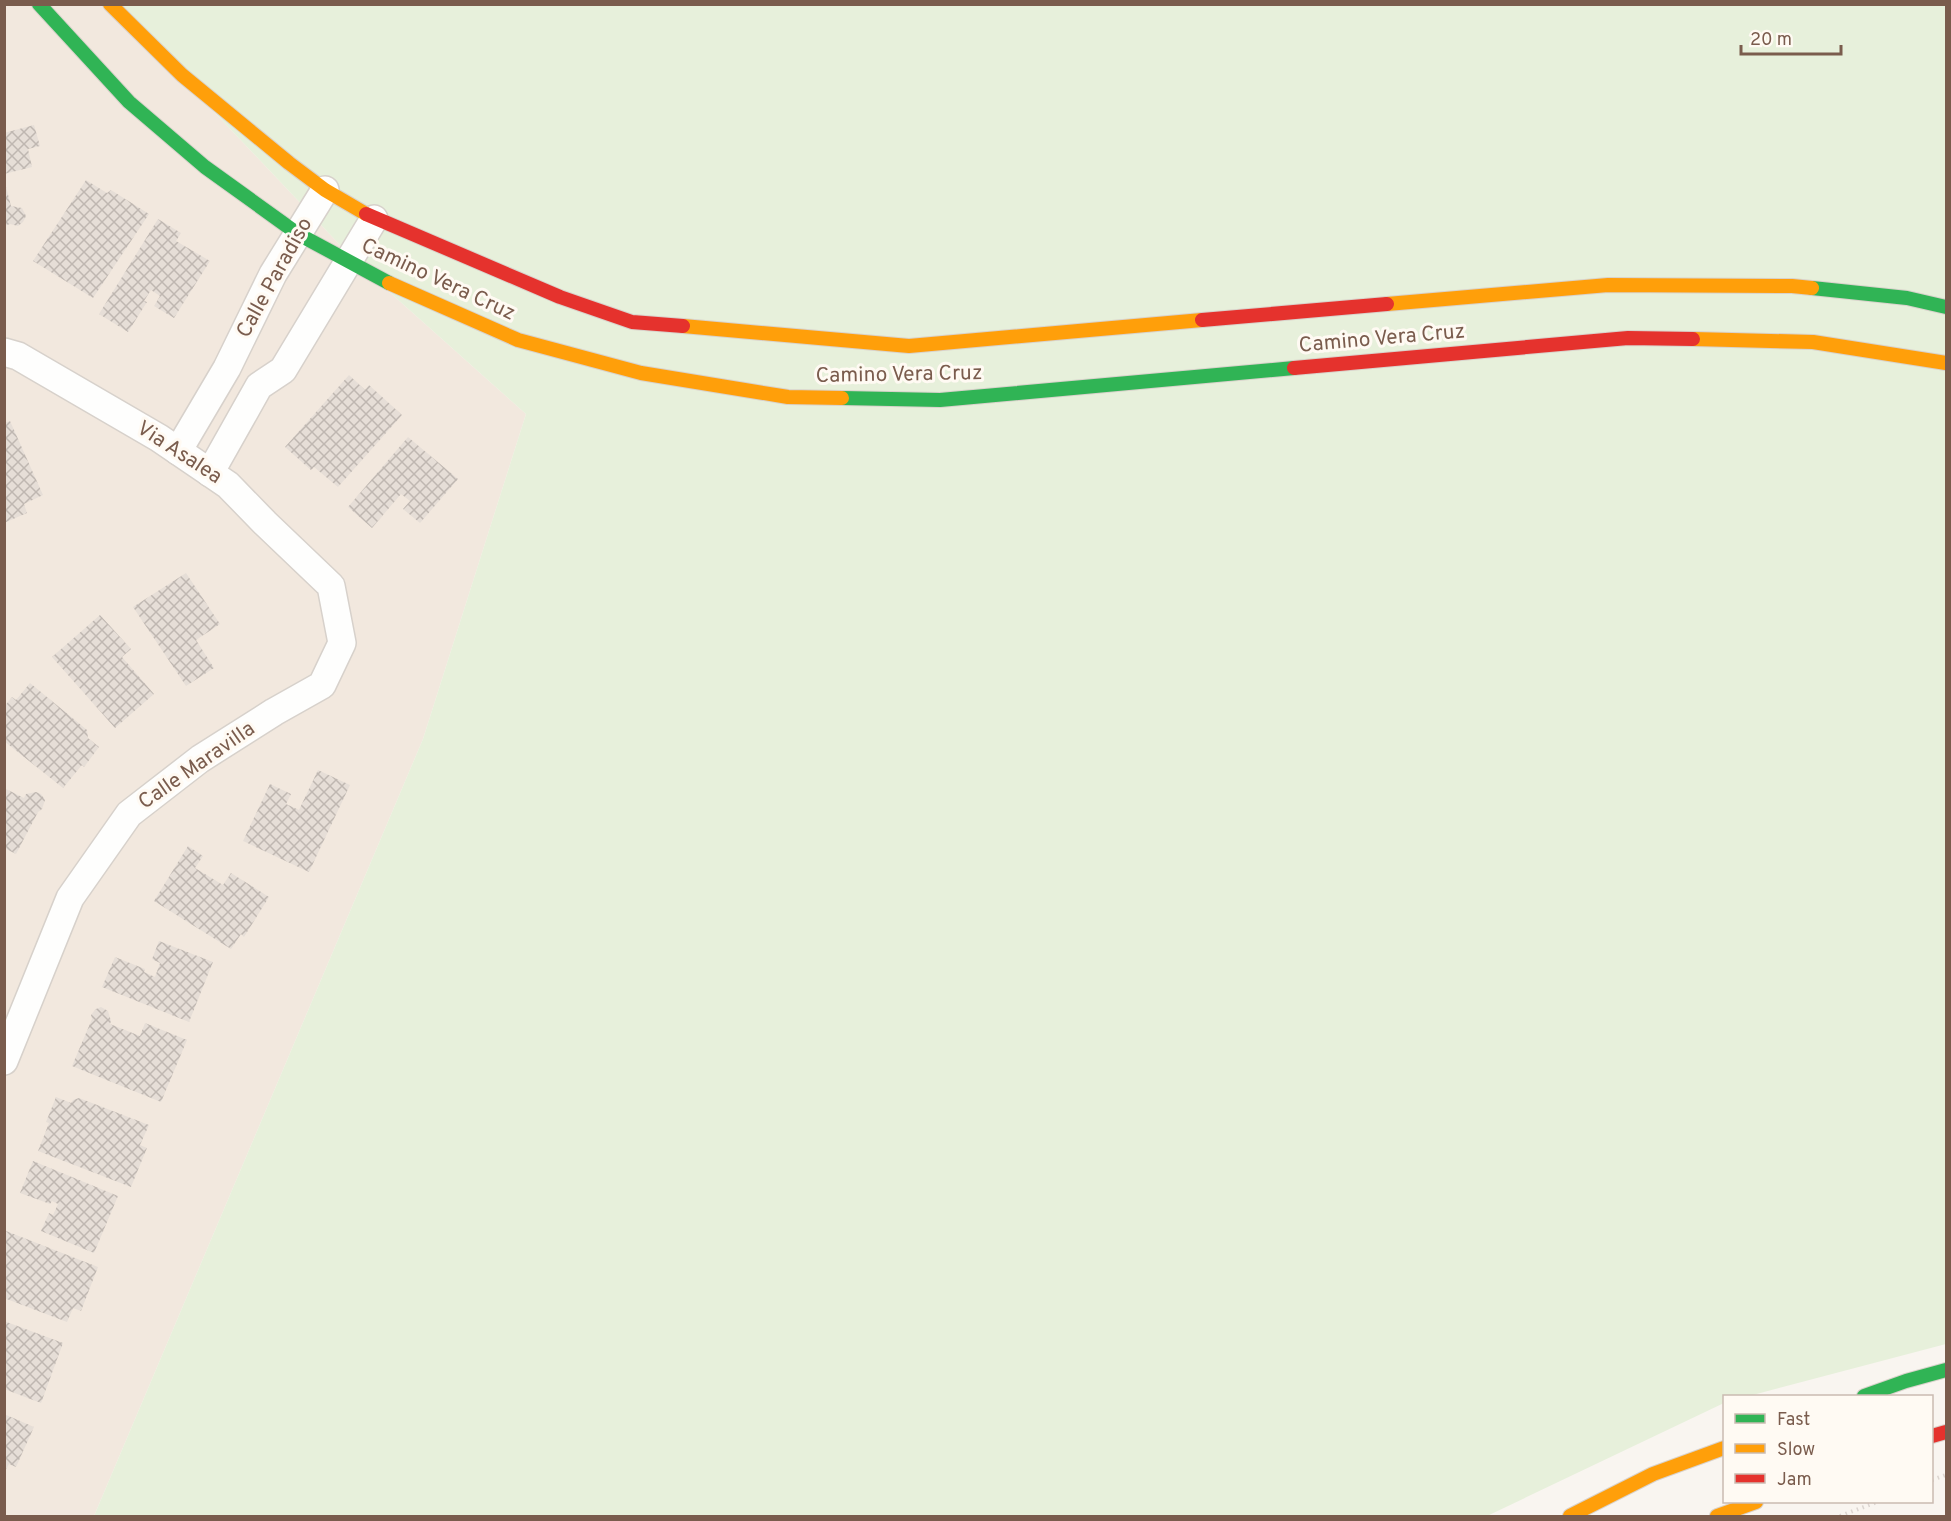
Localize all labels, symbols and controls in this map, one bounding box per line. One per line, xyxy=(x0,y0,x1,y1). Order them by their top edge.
scale bar xyxy=(1741,18,1842,56)
text: 20 m xyxy=(1750,29,1792,52)
street label: Calle Paradiso xyxy=(231,213,319,343)
street label: Camino Vera Cruz xyxy=(357,232,519,328)
street label: Camino Vera Cruz xyxy=(1298,318,1466,360)
street label: Camino Vera Cruz xyxy=(815,360,983,390)
street label: Via Asalea xyxy=(131,415,227,491)
street label: Calle Maravilla xyxy=(133,716,261,816)
legend xyxy=(1723,1395,1933,1503)
text: Fast xyxy=(1777,1409,1810,1432)
text: Slow xyxy=(1777,1439,1815,1462)
text: Jam xyxy=(1777,1469,1812,1492)

